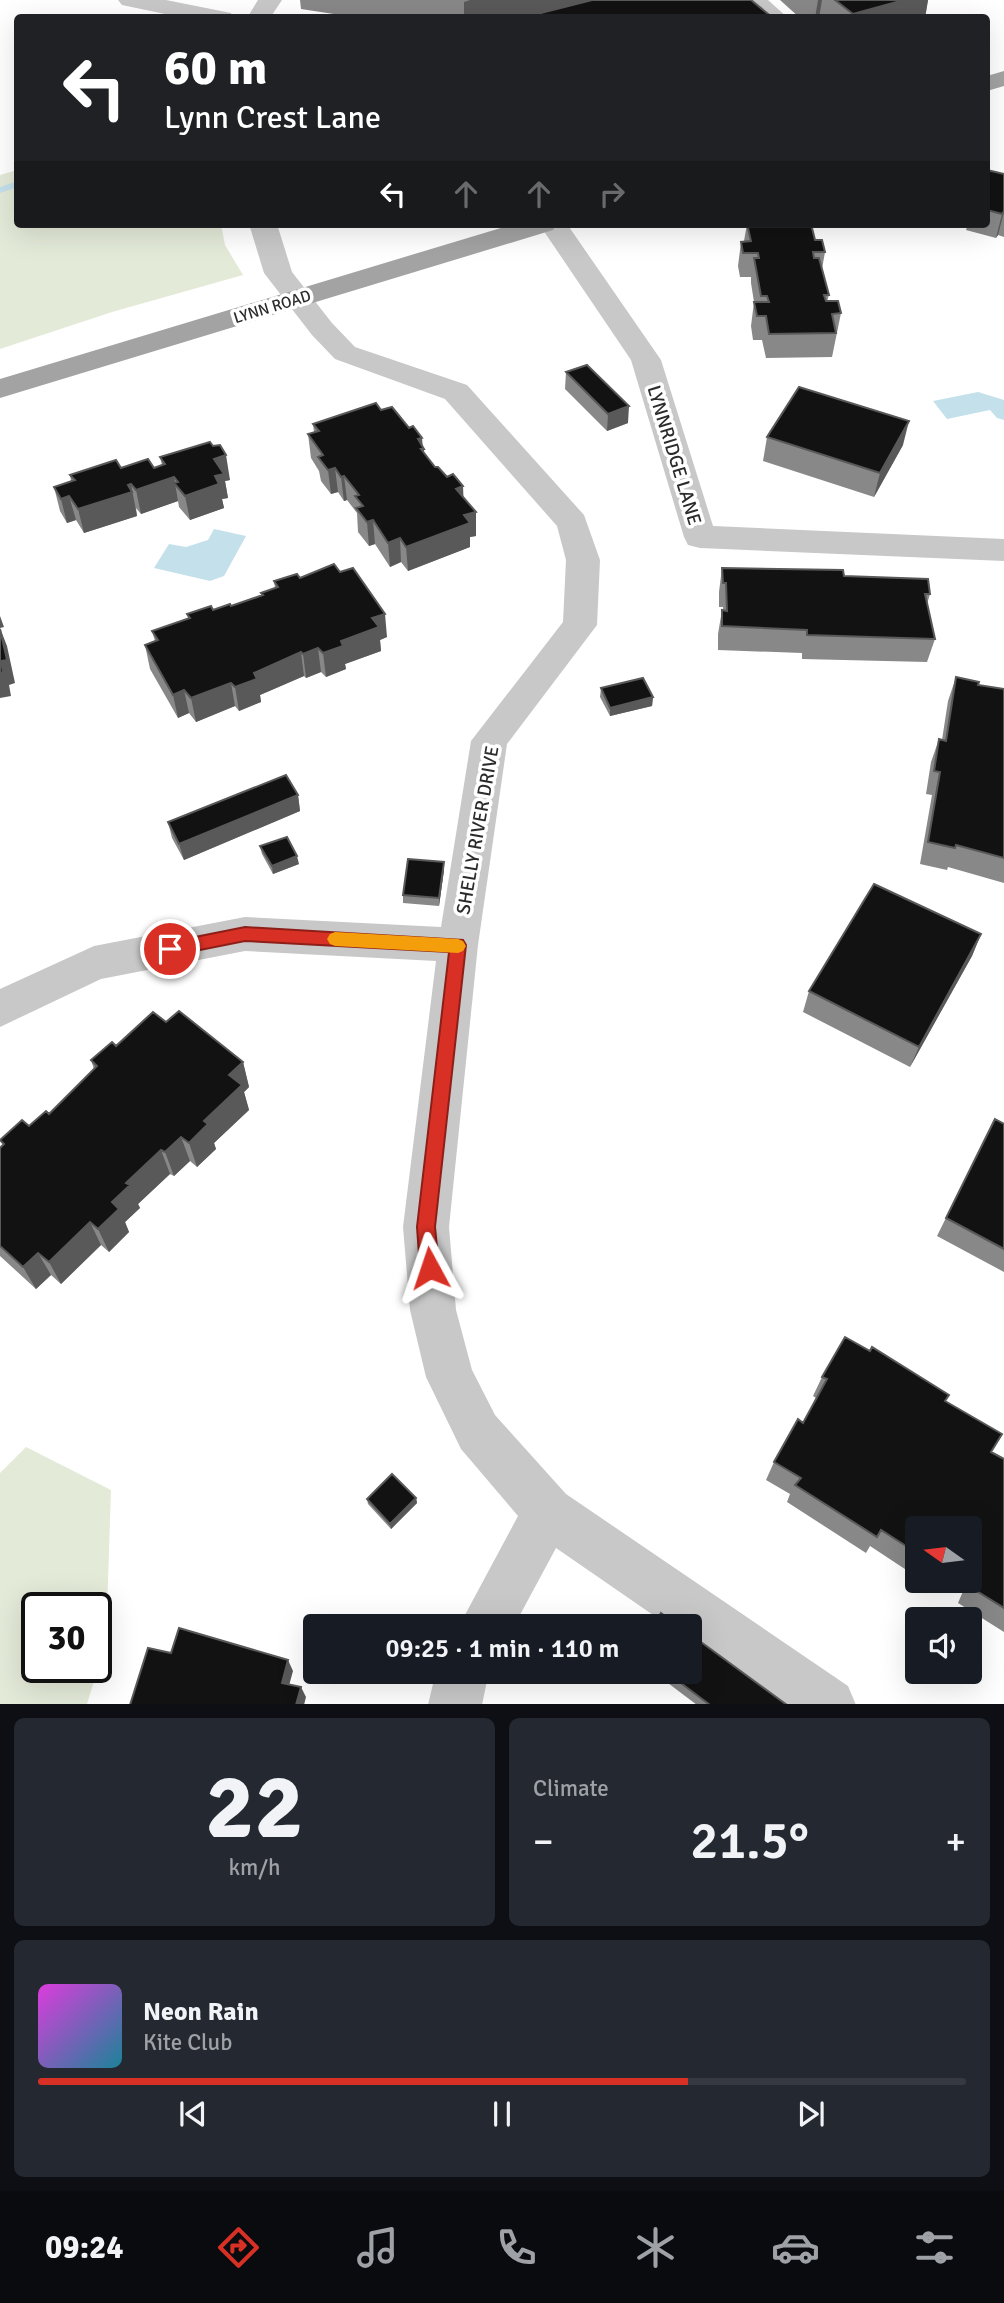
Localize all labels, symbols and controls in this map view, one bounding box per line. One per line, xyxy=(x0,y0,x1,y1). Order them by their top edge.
text: 60 m xyxy=(164,38,267,98)
icon: left xyxy=(49,42,140,133)
text: Lynn Crest Lane xyxy=(164,98,381,137)
icon: left xyxy=(374,175,412,213)
icon: ahead xyxy=(447,175,485,213)
icon: ahead xyxy=(520,175,558,213)
icon: right xyxy=(593,175,631,213)
street label: LYNN ROAD xyxy=(231,286,313,328)
street label: LYNNRIDGE LANE xyxy=(641,383,707,528)
street label: SHELLY RIVER DRIVE xyxy=(451,744,505,916)
pin xyxy=(140,919,200,979)
icon: arrive xyxy=(151,930,189,968)
position arrow xyxy=(393,1231,467,1305)
north arrow xyxy=(905,1516,982,1592)
map controls xyxy=(905,1516,982,1684)
speed limit sign: 30 xyxy=(21,1592,112,1683)
button: sound xyxy=(905,1607,982,1684)
text: 09:25 · 1 min · 110 m xyxy=(386,1633,619,1665)
text: 22 xyxy=(205,1751,304,1864)
text: Climate xyxy=(533,1774,609,1803)
text: 21.5° xyxy=(690,1809,809,1873)
text: − xyxy=(533,1818,554,1865)
text: + xyxy=(945,1818,966,1865)
text: km/h xyxy=(228,1853,281,1882)
text: Neon Rain xyxy=(143,1996,259,2028)
text: Kite Club xyxy=(143,2028,232,2057)
icon: previous xyxy=(174,2095,212,2133)
icon: pause xyxy=(483,2095,521,2133)
icon: next xyxy=(792,2095,830,2133)
icon: directions xyxy=(214,2223,263,2272)
icon: music xyxy=(353,2223,402,2272)
icon: phone xyxy=(492,2223,541,2272)
icon: climate xyxy=(631,2223,680,2272)
icon: car xyxy=(771,2223,820,2272)
icon: filters xyxy=(910,2223,959,2272)
text: 09:24 xyxy=(45,2228,124,2267)

